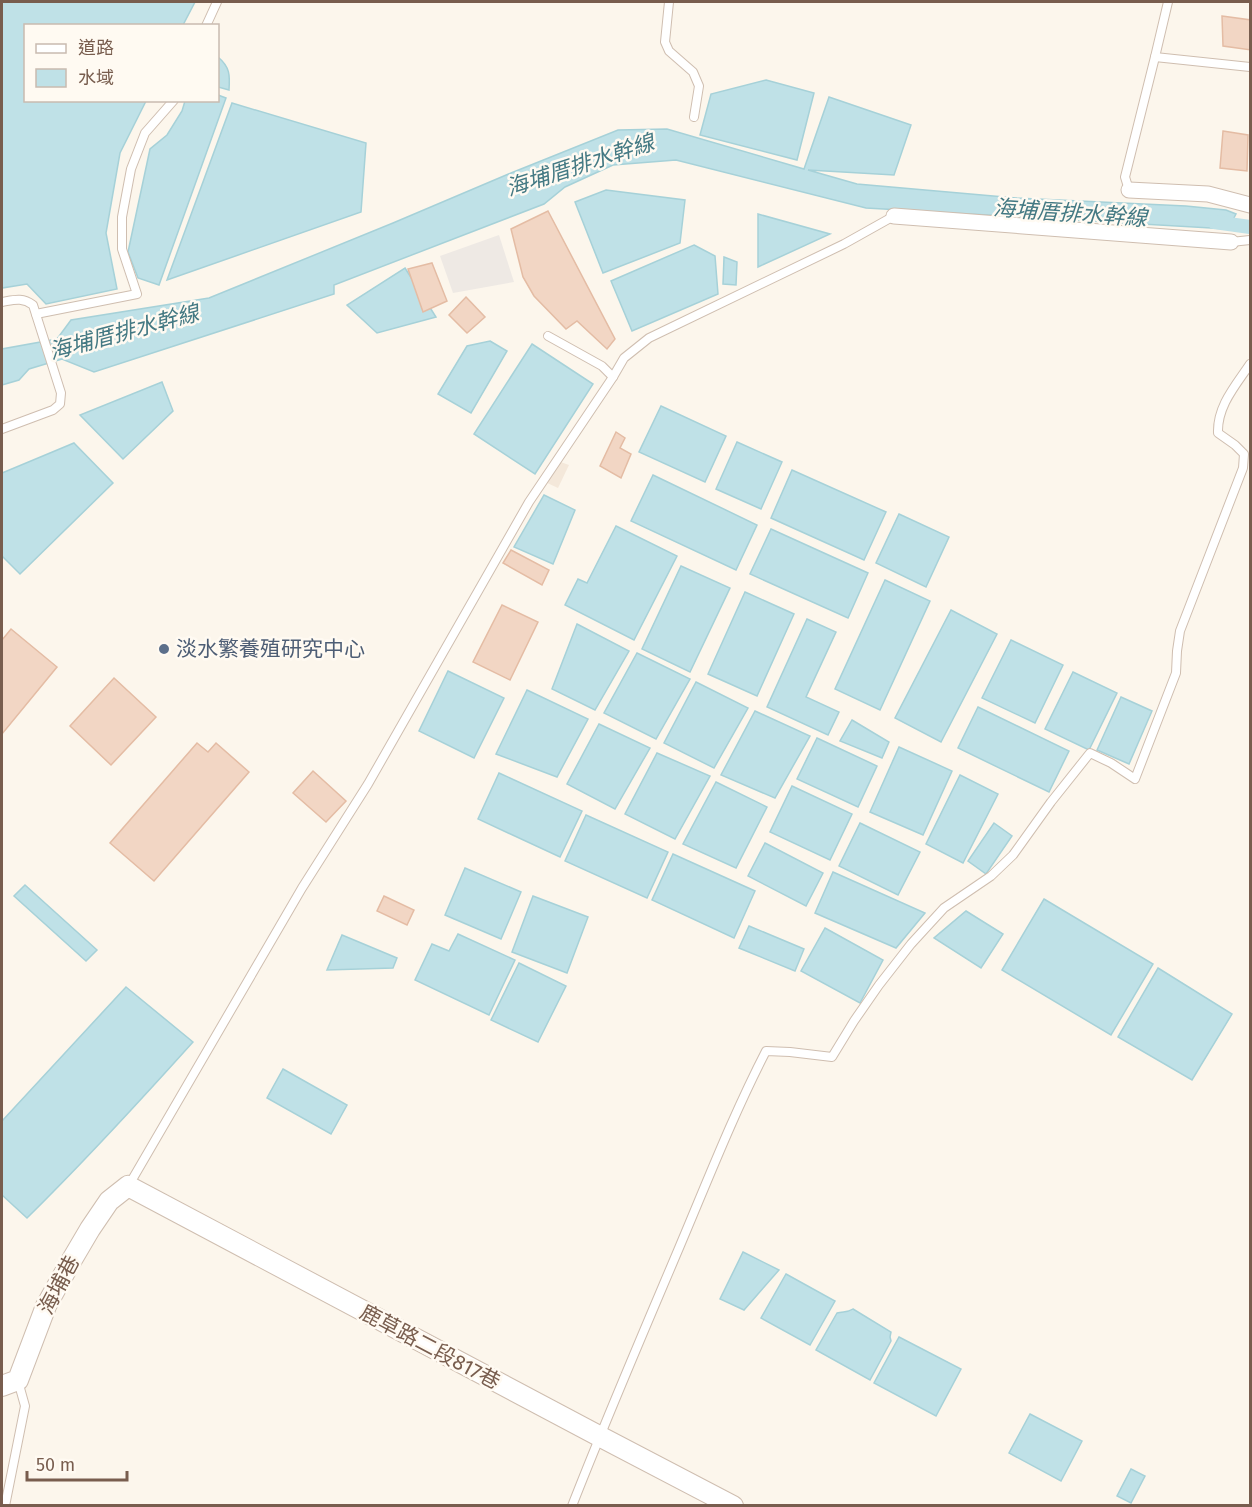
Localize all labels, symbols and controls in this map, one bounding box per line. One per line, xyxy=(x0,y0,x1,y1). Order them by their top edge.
legend xyxy=(24,24,219,102)
text: 道路 xyxy=(78,37,114,59)
text: 水域 xyxy=(78,67,114,89)
water label: 海埔厝排水幹線 xyxy=(503,127,660,202)
water label: 海埔厝排水幹線 xyxy=(992,194,1151,232)
water label: 海埔厝排水幹線 xyxy=(46,298,205,365)
place label: 淡水繁養殖研究中心 xyxy=(176,636,365,662)
marker: 淡水繁養殖研究中心 xyxy=(157,642,171,656)
street label: 海埔巷 xyxy=(33,1251,85,1319)
street label: 鹿草路二段817巷 xyxy=(355,1299,505,1395)
scale bar xyxy=(27,1444,128,1482)
text: 50 m xyxy=(36,1454,75,1476)

